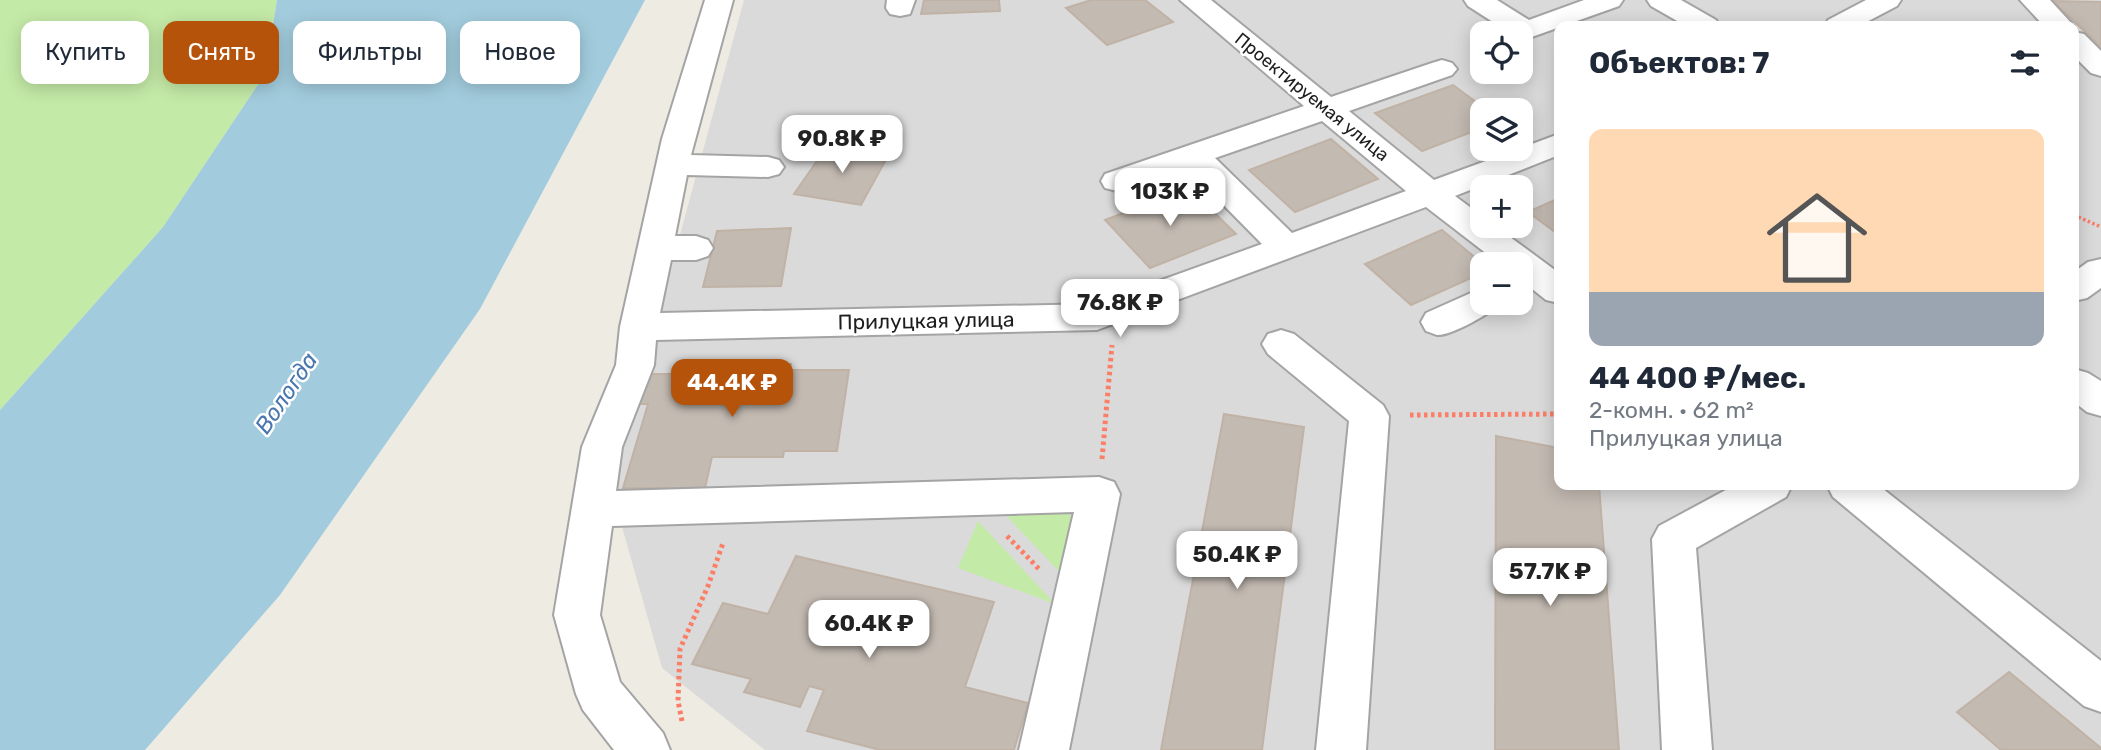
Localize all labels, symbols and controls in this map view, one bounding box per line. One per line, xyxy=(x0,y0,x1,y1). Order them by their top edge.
chip: Купить xyxy=(21,21,149,84)
chip: Снять xyxy=(163,21,279,84)
chip: Фильтры xyxy=(293,21,446,84)
chip: Новое xyxy=(460,21,580,84)
map controls xyxy=(1470,21,1533,315)
button: locate xyxy=(1470,21,1533,84)
street label: Проектируемая улица xyxy=(1230,28,1394,166)
icon: filters xyxy=(2006,44,2044,82)
text: Объектов: 7 xyxy=(1589,45,1770,81)
button: layers xyxy=(1470,98,1533,161)
pin: 90.8K ₽ xyxy=(777,116,907,175)
text: 90.8K ₽ xyxy=(798,124,886,152)
pin: 103K ₽ xyxy=(1113,168,1227,228)
button: + xyxy=(1470,175,1533,238)
icon: home xyxy=(1754,175,1880,301)
text: 103K ₽ xyxy=(1131,177,1209,205)
button: − xyxy=(1470,252,1533,315)
pin: 76.8K ₽ xyxy=(1055,280,1185,339)
text: 76.8K ₽ xyxy=(1077,288,1163,316)
street label: Прилуцкая улица xyxy=(837,306,1015,335)
water label: Вологда xyxy=(249,347,323,439)
pin: 44.4K ₽ xyxy=(667,360,797,419)
text: 44 400 ₽/мес. xyxy=(1589,360,1806,396)
text: 44.4K ₽ xyxy=(687,368,777,396)
text: 2-комн. · 62 m² xyxy=(1589,396,1754,424)
text: Прилуцкая улица xyxy=(1589,424,1783,452)
pin: 50.4K ₽ xyxy=(1172,532,1302,591)
text: 50.4K ₽ xyxy=(1192,540,1282,568)
pin: 57.7K ₽ xyxy=(1485,548,1615,608)
text: 57.7K ₽ xyxy=(1509,557,1591,585)
pin: 60.4K ₽ xyxy=(804,600,934,660)
text: 60.4K ₽ xyxy=(824,609,914,637)

